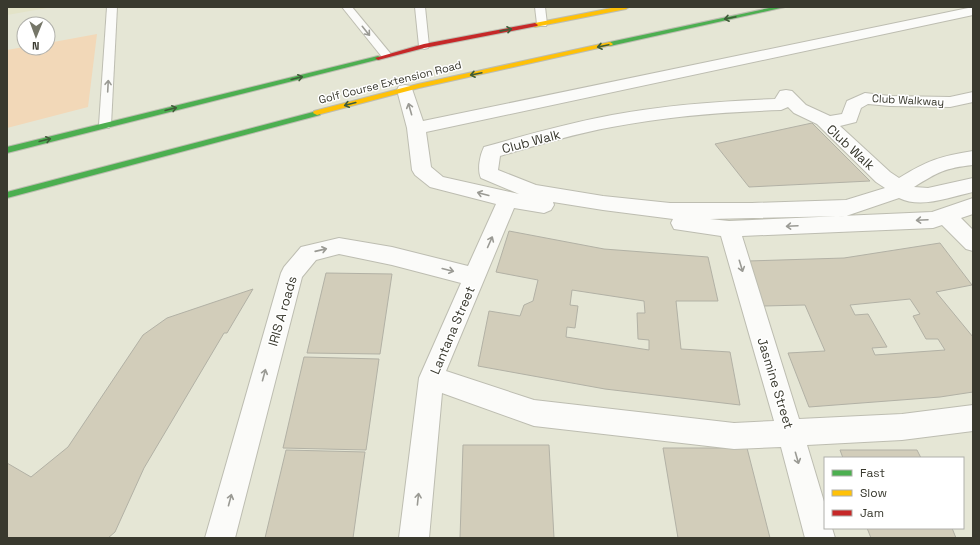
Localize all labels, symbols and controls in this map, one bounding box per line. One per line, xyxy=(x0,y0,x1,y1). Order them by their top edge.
one-way arrow xyxy=(724,15,737,23)
north arrow xyxy=(16,16,56,56)
one-way arrow xyxy=(362,26,371,37)
one-way arrow xyxy=(499,26,512,34)
text: N xyxy=(32,39,40,53)
one-way arrow xyxy=(597,42,610,50)
street label: Golf Course Extension Road xyxy=(317,57,463,107)
one-way arrow xyxy=(470,70,483,78)
one-way arrow xyxy=(290,73,303,81)
one-way arrow xyxy=(104,80,111,93)
street label: Club Walkway xyxy=(871,91,945,109)
one-way arrow xyxy=(343,101,356,109)
one-way arrow xyxy=(406,103,413,116)
one-way arrow xyxy=(164,105,177,112)
street label: Club Walk xyxy=(823,121,878,174)
street label: Club Walk xyxy=(500,126,562,157)
one-way arrow xyxy=(38,136,51,144)
one-way arrow xyxy=(477,190,490,197)
one-way arrow xyxy=(916,217,929,224)
one-way arrow xyxy=(786,223,799,230)
one-way arrow xyxy=(487,237,494,249)
one-way arrow xyxy=(314,246,327,254)
one-way arrow xyxy=(738,260,745,273)
one-way arrow xyxy=(441,267,454,274)
street label: IRIS A roads xyxy=(264,274,301,348)
street label: Lantana Street xyxy=(426,283,479,377)
street label: Jasmine Street xyxy=(754,335,798,431)
one-way arrow xyxy=(261,369,268,382)
one-way arrow xyxy=(794,451,802,464)
legend xyxy=(824,457,964,529)
text: Fast xyxy=(860,465,885,481)
text: Slow xyxy=(860,485,887,501)
one-way arrow xyxy=(415,493,422,506)
one-way arrow xyxy=(227,494,234,507)
text: Jam xyxy=(860,505,884,521)

